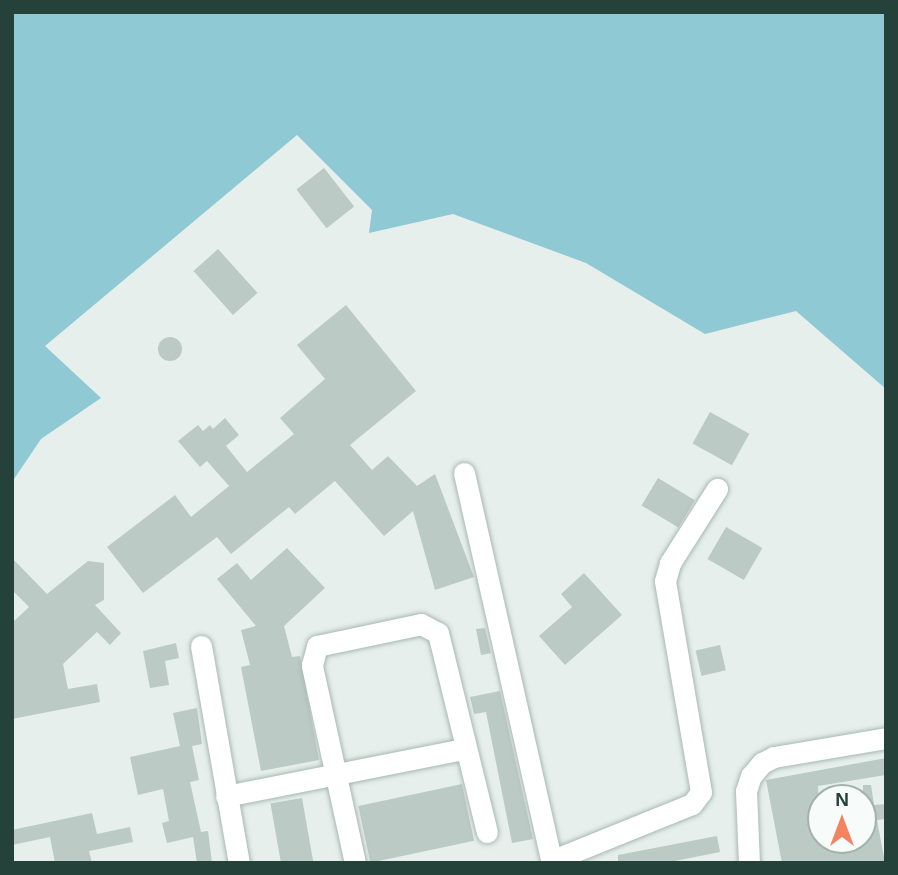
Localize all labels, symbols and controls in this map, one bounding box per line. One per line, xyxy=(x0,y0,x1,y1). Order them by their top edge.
north arrow xyxy=(807,784,877,854)
text: N xyxy=(835,789,849,810)

